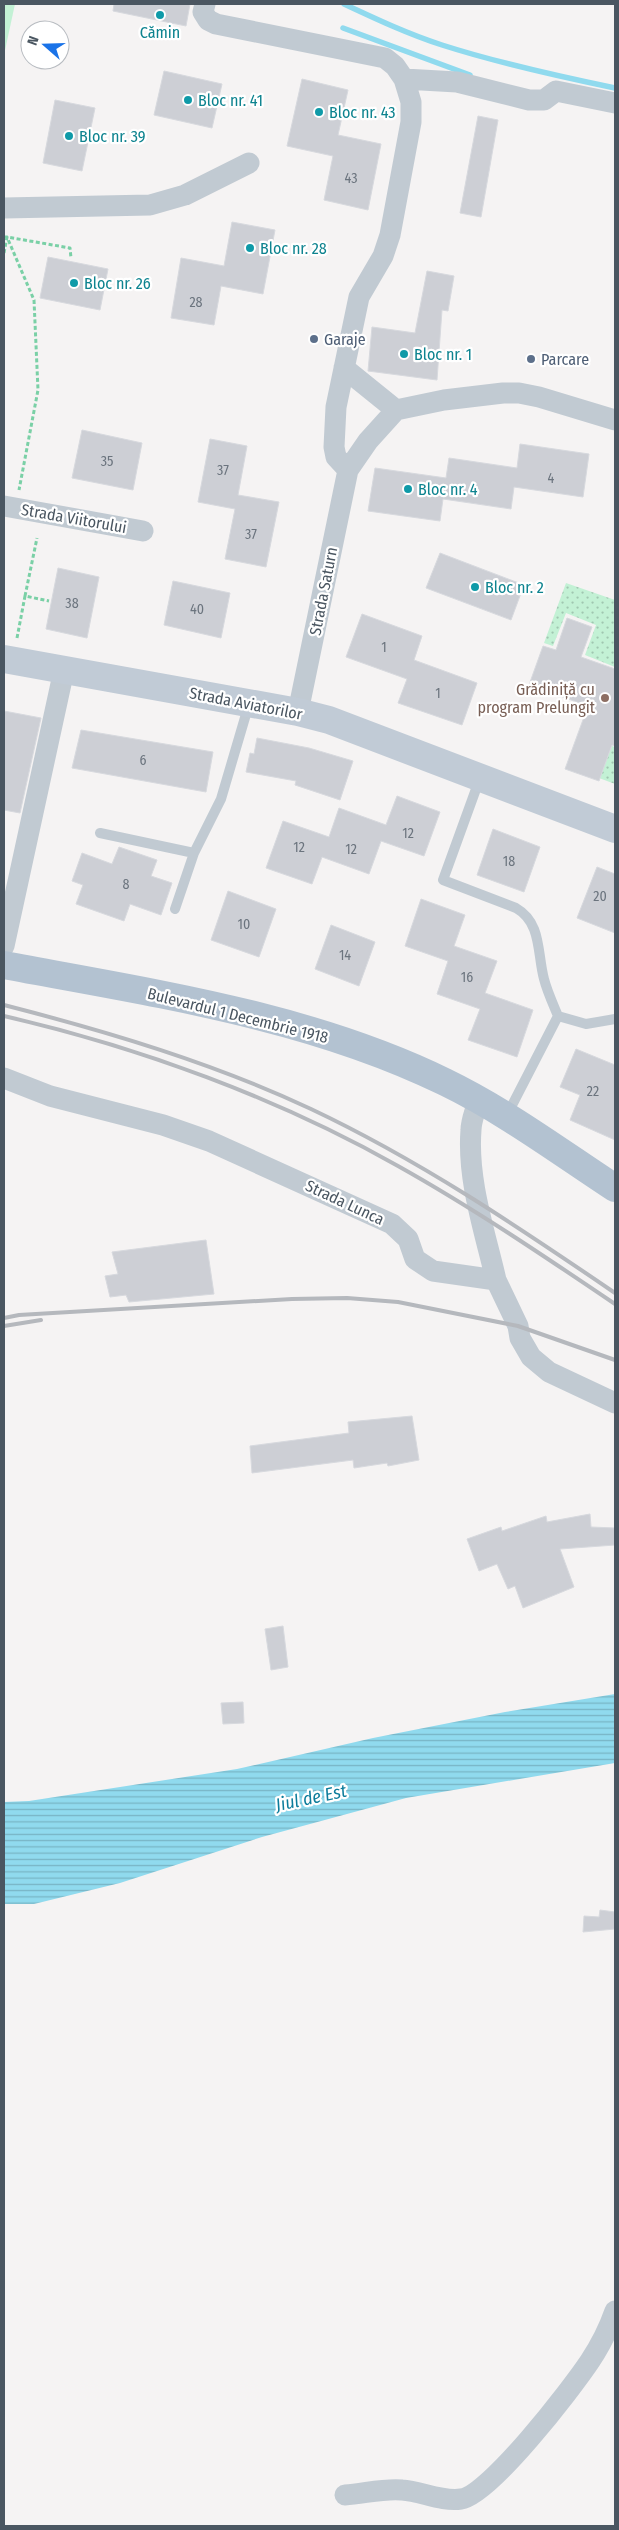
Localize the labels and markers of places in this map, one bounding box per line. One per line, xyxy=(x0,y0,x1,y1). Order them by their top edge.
marker: Cămin xyxy=(154,9,166,21)
place label: Cămin xyxy=(140,23,180,42)
place label: Bloc nr. 41 xyxy=(198,91,263,110)
marker: Bloc nr. 41 xyxy=(182,94,194,106)
place label: Bloc nr. 43 xyxy=(329,103,396,122)
marker: Bloc nr. 43 xyxy=(313,106,325,118)
place label: Bloc nr. 39 xyxy=(79,127,146,146)
marker: Bloc nr. 39 xyxy=(63,130,75,142)
place label: Bloc nr. 28 xyxy=(260,239,327,258)
marker: Bloc nr. 28 xyxy=(244,242,256,254)
place label: Bloc nr. 26 xyxy=(84,274,151,293)
marker: Bloc nr. 26 xyxy=(68,277,80,289)
place label: Garaje xyxy=(324,330,366,349)
marker: Garaje xyxy=(308,333,320,345)
place label: Bloc nr. 1 xyxy=(414,345,472,364)
marker: Bloc nr. 1 xyxy=(398,348,410,360)
place label: Parcare xyxy=(541,350,589,369)
marker: Parcare xyxy=(525,353,537,365)
place label: Bloc nr. 4 xyxy=(418,480,478,499)
marker: Bloc nr. 4 xyxy=(402,483,414,495)
place label: Bloc nr. 2 xyxy=(485,578,544,597)
marker: Bloc nr. 2 xyxy=(469,581,481,593)
place label: Grădiniță cu program Prelungit xyxy=(478,680,596,717)
marker: Grădiniță cu program Prelungit xyxy=(599,692,611,704)

